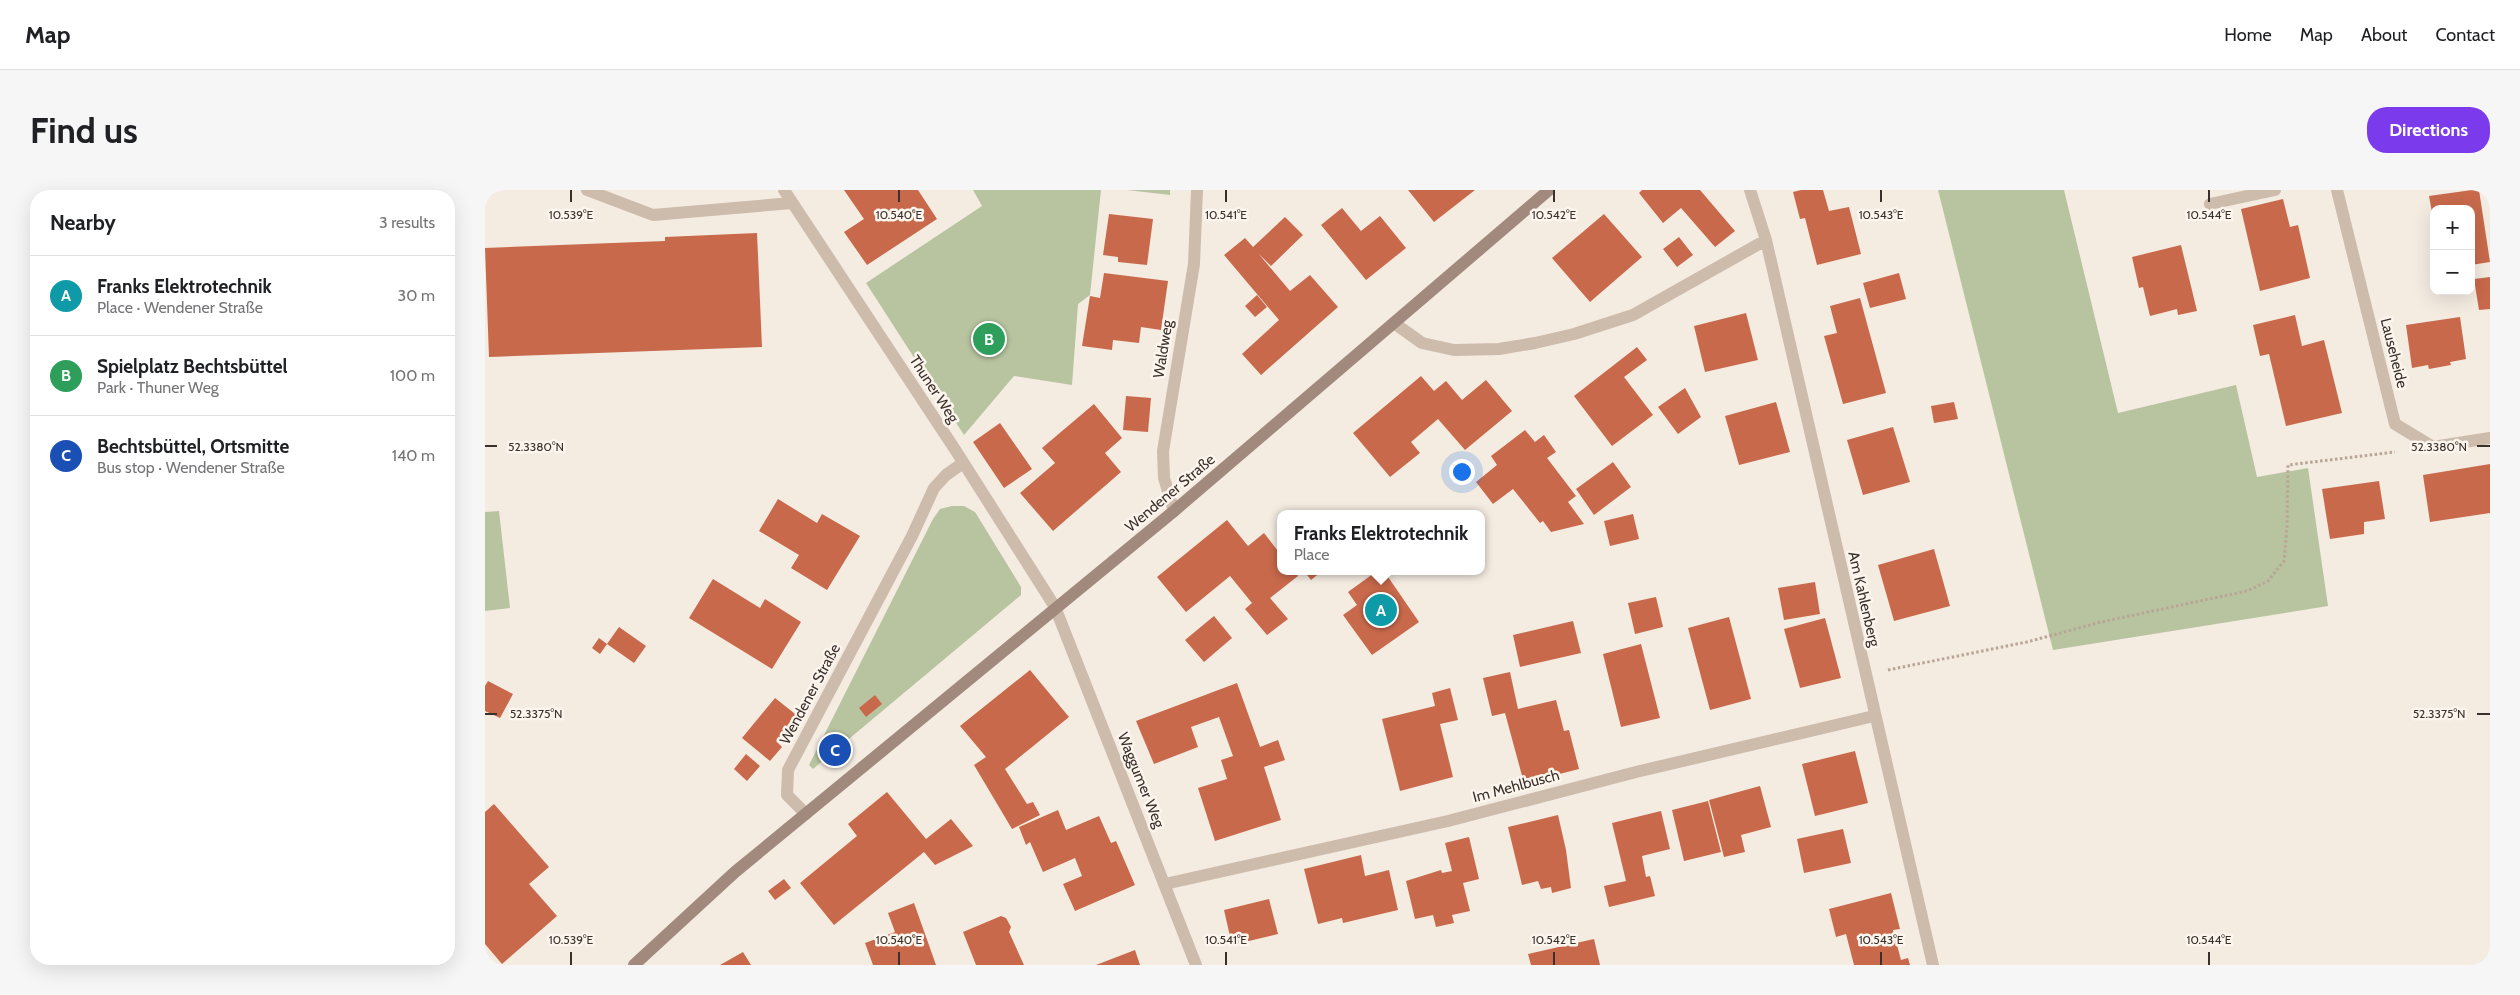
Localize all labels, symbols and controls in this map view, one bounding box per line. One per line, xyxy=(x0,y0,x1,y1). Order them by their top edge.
text: Map xyxy=(25,20,71,49)
text: Home xyxy=(2224,24,2272,46)
text: Map xyxy=(2300,24,2333,46)
text: About xyxy=(2361,24,2407,46)
text: Contact xyxy=(2435,24,2495,46)
button: Directions xyxy=(2367,107,2490,153)
text: Find us xyxy=(30,109,138,152)
map controls xyxy=(2430,205,2475,295)
button: + xyxy=(2430,205,2475,250)
text: 10.539°E xyxy=(549,207,594,222)
text: 10.540°E xyxy=(876,207,923,222)
text: 10.541°E xyxy=(1205,207,1247,222)
text: 10.542°E xyxy=(1532,207,1577,222)
text: 10.543°E xyxy=(1859,207,1904,222)
text: 10.544°E xyxy=(2187,207,2232,222)
text: Nearby xyxy=(50,210,116,235)
text: 3 results xyxy=(379,213,435,232)
button: − xyxy=(2430,250,2475,295)
text: Franks Elektrotechnik xyxy=(97,275,272,298)
text: A xyxy=(61,286,71,305)
text: 30 m xyxy=(398,286,435,305)
text: Place · Wendener Straße xyxy=(97,298,263,317)
street label: Lauseheide xyxy=(2377,316,2411,390)
street label: Waldweg xyxy=(1150,318,1177,379)
pin: B xyxy=(973,320,1005,358)
street label: Thuner Weg xyxy=(906,352,963,427)
text: Spielplatz Bechtsbüttel xyxy=(97,355,288,378)
text: B xyxy=(61,366,71,385)
text: 100 m xyxy=(390,366,435,385)
text: Park · Thuner Weg xyxy=(97,378,219,397)
text: Bechtsbüttel, Ortsmitte xyxy=(97,435,289,458)
text: 52.3380°N xyxy=(508,439,564,454)
text: 52.3380°N xyxy=(2411,439,2467,454)
text: C xyxy=(61,446,71,465)
text: 140 m xyxy=(392,446,435,465)
street label: Wendener Straße xyxy=(1121,450,1219,536)
text: Bus stop · Wendener Straße xyxy=(97,458,285,477)
your location xyxy=(1449,459,1475,485)
popup xyxy=(1277,510,1485,575)
text: Franks Elektrotechnik xyxy=(1294,522,1468,545)
text: Place xyxy=(1294,545,1330,564)
street label: Am Kahlenberg xyxy=(1844,550,1884,649)
pin: A xyxy=(1365,591,1397,629)
street label: Wendener Straße xyxy=(776,640,844,747)
text: 52.3375°N xyxy=(510,706,562,721)
text: 52.3375°N xyxy=(2413,706,2465,721)
street label: Waggumer Weg xyxy=(1114,730,1169,831)
pin: C xyxy=(819,731,851,769)
street label: Im Mehlbusch xyxy=(1471,766,1561,806)
text: 10.539°E xyxy=(549,932,594,947)
text: 10.540°E xyxy=(876,932,923,947)
text: 10.541°E xyxy=(1205,932,1247,947)
text: 10.542°E xyxy=(1532,932,1577,947)
text: 10.543°E xyxy=(1859,932,1904,947)
text: 10.544°E xyxy=(2187,932,2232,947)

